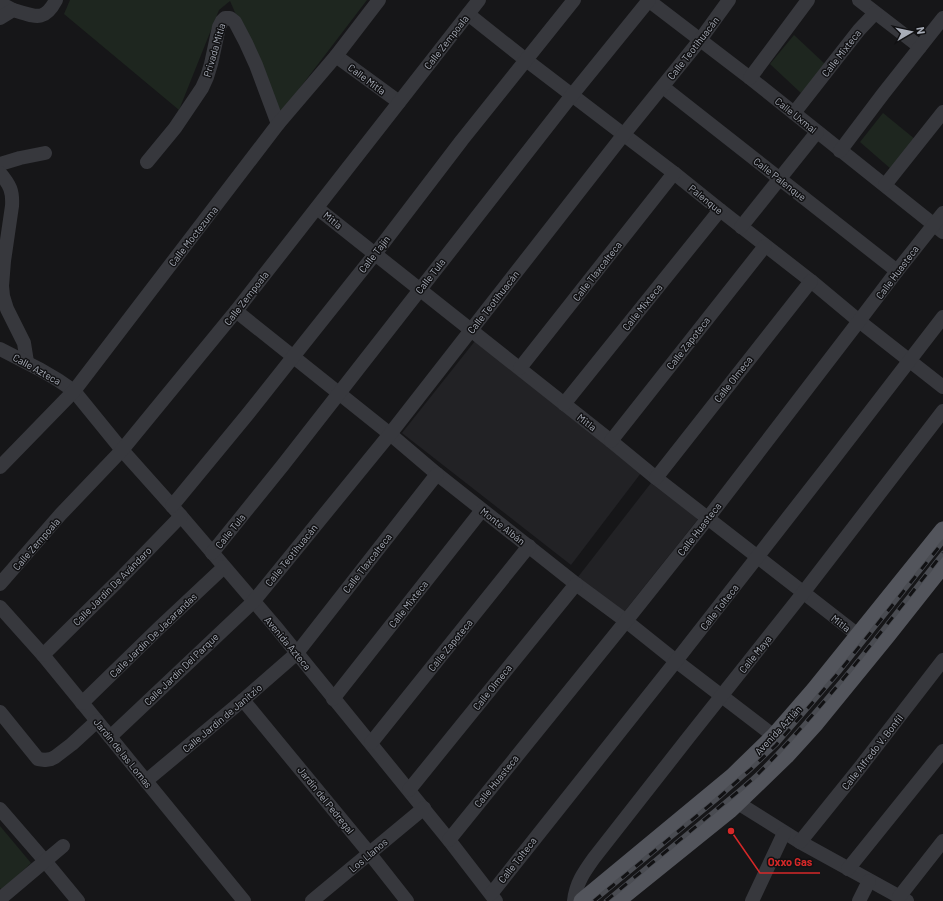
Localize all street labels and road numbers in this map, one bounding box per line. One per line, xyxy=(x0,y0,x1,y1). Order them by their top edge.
street label: Calle Zempoala xyxy=(421,12,471,72)
street label: Calle Teotihuacán xyxy=(665,14,721,82)
street label: Privada Mitla xyxy=(201,22,227,78)
street label: Calle Mixteca xyxy=(819,27,863,79)
street label: Calle Mitla xyxy=(346,61,388,97)
street label: Calle Uxmal xyxy=(773,95,819,135)
street label: Calle Palenque xyxy=(751,155,809,203)
street label: Palenque xyxy=(687,182,725,216)
street label: Calle Moctezuma xyxy=(166,204,220,268)
street label: Mitla xyxy=(321,209,345,231)
street label: Calle Tajín xyxy=(356,233,392,275)
street label: Calle Tlaxcalteca xyxy=(570,239,624,303)
street label: Calle Huasteca xyxy=(873,243,921,301)
street label: Calle Tula xyxy=(413,256,447,296)
street label: Calle Zempoala xyxy=(221,268,271,328)
street label: Calle Teotihuacán xyxy=(465,268,521,336)
street label: Calle Mixteca xyxy=(620,281,664,333)
street label: Calle Zapoteca xyxy=(664,314,712,372)
street label: Calle Azteca xyxy=(11,351,63,387)
street label: Calle Olmeca xyxy=(711,353,755,405)
street label: Mitla xyxy=(575,411,599,433)
street label: Calle Huasteca xyxy=(675,500,723,558)
street label: Monte Albán xyxy=(478,505,528,547)
street label: Calle Tula xyxy=(212,511,248,551)
street label: Calle Zempoala xyxy=(10,515,62,573)
street label: Calle Teotihuacán xyxy=(262,521,320,589)
street label: Calle Tlaxcalteca xyxy=(340,531,394,595)
street label: Calle Jardín De Avándaro xyxy=(70,544,154,628)
street label: Calle Mixteca xyxy=(386,578,430,630)
street label: Calle Tolteca xyxy=(697,582,741,632)
street label: Calle Jardín De Jacarandas xyxy=(107,590,199,680)
street label: Mitla xyxy=(829,612,853,634)
street label: Avenida Azteca xyxy=(262,614,314,672)
street label: Calle Zapoteca xyxy=(425,617,475,673)
street label: Calle Jardín Del Parque xyxy=(141,630,221,708)
street label: Calle Maya xyxy=(736,633,774,675)
street label: Calle Olmeca xyxy=(470,662,514,712)
street label: Calle Jardín de Janitzio xyxy=(180,681,264,755)
street label: Avenida Aztlán xyxy=(752,703,804,757)
street label: Calle Alfredo V. Bonfil xyxy=(839,712,905,792)
street label: Jardín de las Lomas xyxy=(91,716,155,790)
street label: Calle Huasteca xyxy=(471,752,521,810)
street label: Jardín del Pedregal xyxy=(295,764,357,836)
street label: Los Llanos xyxy=(346,835,390,875)
street label: Calle Tolteca xyxy=(495,835,539,885)

